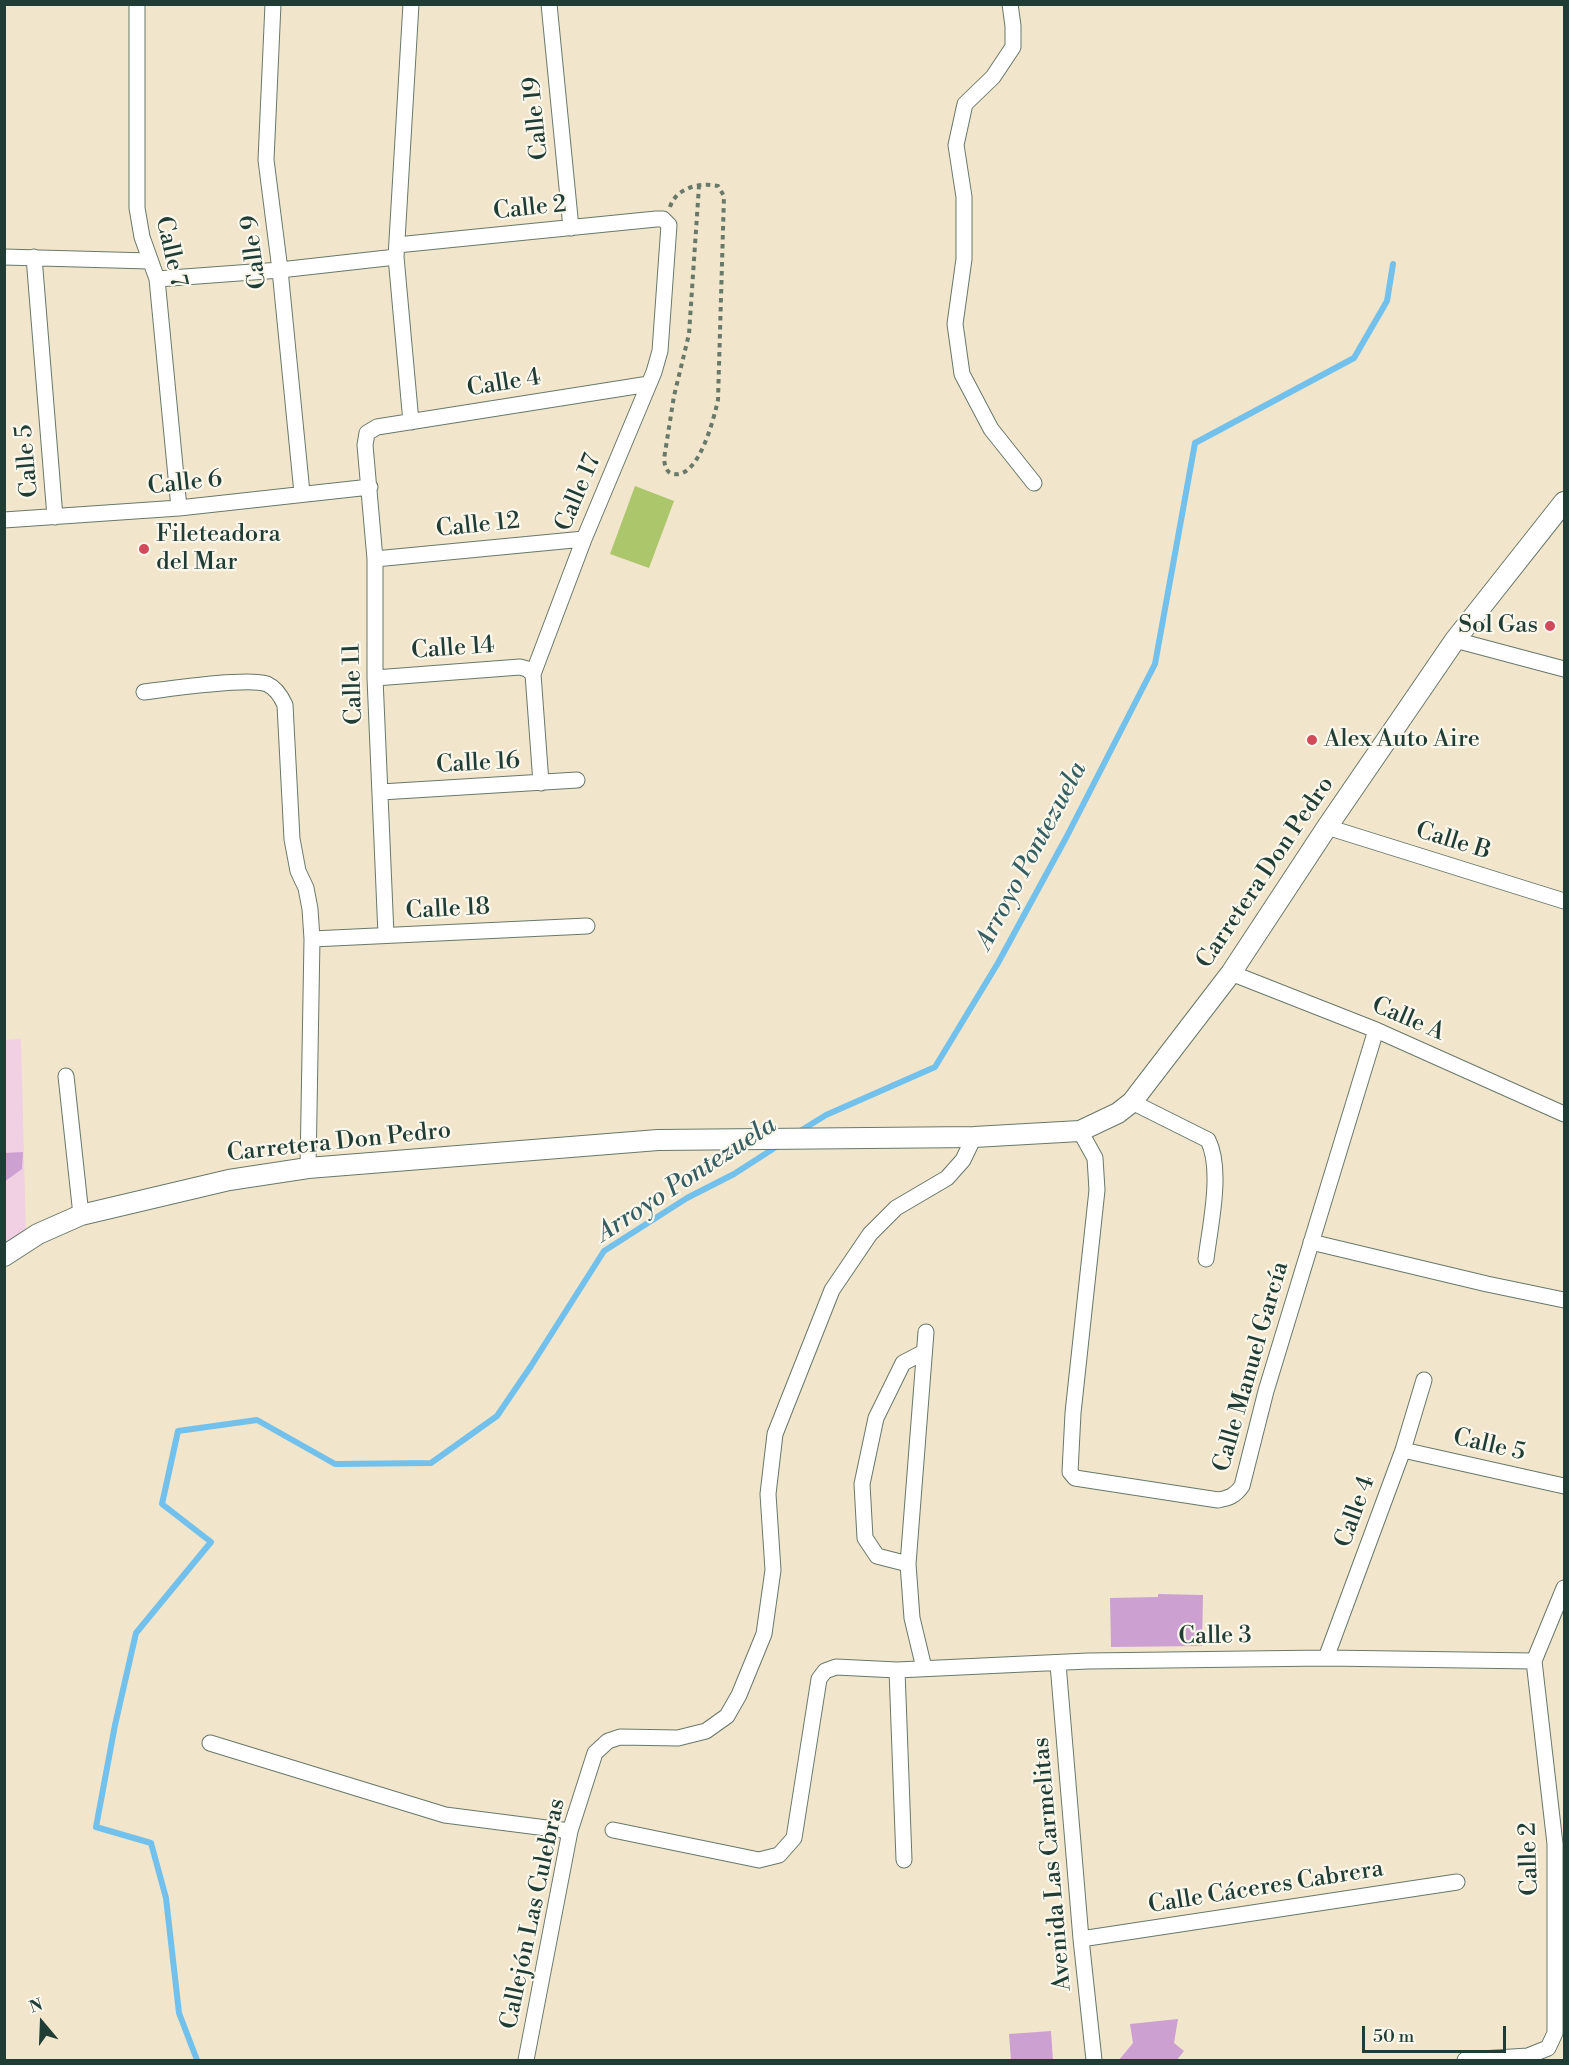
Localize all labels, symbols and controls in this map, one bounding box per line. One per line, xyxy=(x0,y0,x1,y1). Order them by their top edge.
street label: Calle 19 xyxy=(518,75,556,161)
street label: Calle 2 xyxy=(492,191,568,227)
street label: Calle 9 xyxy=(236,213,274,291)
street label: Calle 7 xyxy=(148,214,192,290)
street label: Calle 4 xyxy=(465,364,543,404)
street label: Calle 5 xyxy=(10,423,46,499)
street label: Calle 17 xyxy=(550,450,608,536)
street label: Calle 6 xyxy=(146,466,224,502)
street label: Calle 12 xyxy=(435,507,521,545)
place label: Fileteadora del Mar xyxy=(156,521,281,577)
marker: Fileteadora del Mar xyxy=(137,542,151,556)
place label: Sol Gas xyxy=(1458,612,1538,640)
marker: Sol Gas xyxy=(1543,619,1557,633)
street label: Calle 14 xyxy=(410,632,496,666)
street label: Calle 11 xyxy=(338,643,370,725)
place label: Alex Auto Aire xyxy=(1324,726,1480,754)
marker: Alex Auto Aire xyxy=(1305,733,1319,747)
street label: Calle 16 xyxy=(435,747,521,781)
water label: Arroyo Pontezuela xyxy=(969,757,1095,955)
street label: Carretera Don Pedro xyxy=(1191,772,1341,974)
street label: Calle B xyxy=(1412,817,1494,867)
street label: Calle 18 xyxy=(405,893,491,927)
street label: Calle A xyxy=(1367,992,1449,1048)
water label: Arroyo Pontezuela xyxy=(591,1110,783,1250)
street label: Carretera Don Pedro xyxy=(226,1117,452,1169)
street label: Calle Manuel García xyxy=(1208,1258,1296,1476)
street label: Calle 5 xyxy=(1450,1424,1528,1468)
street label: Calle 4 xyxy=(1330,1472,1382,1552)
street label: Calle 3 xyxy=(1178,1622,1252,1652)
street label: Avenida Las Carmelitas xyxy=(1028,1736,1078,1992)
street label: Callejón Las Culebras xyxy=(495,1796,573,2032)
street label: Calle 2 xyxy=(1514,1822,1546,1896)
street label: Calle Cáceres Cabrera xyxy=(1146,1855,1386,1921)
north arrow xyxy=(12,1993,72,2053)
text: N xyxy=(27,1994,45,2017)
scale bar xyxy=(1365,2014,1509,2052)
text: 50 m xyxy=(1373,2025,1414,2048)

